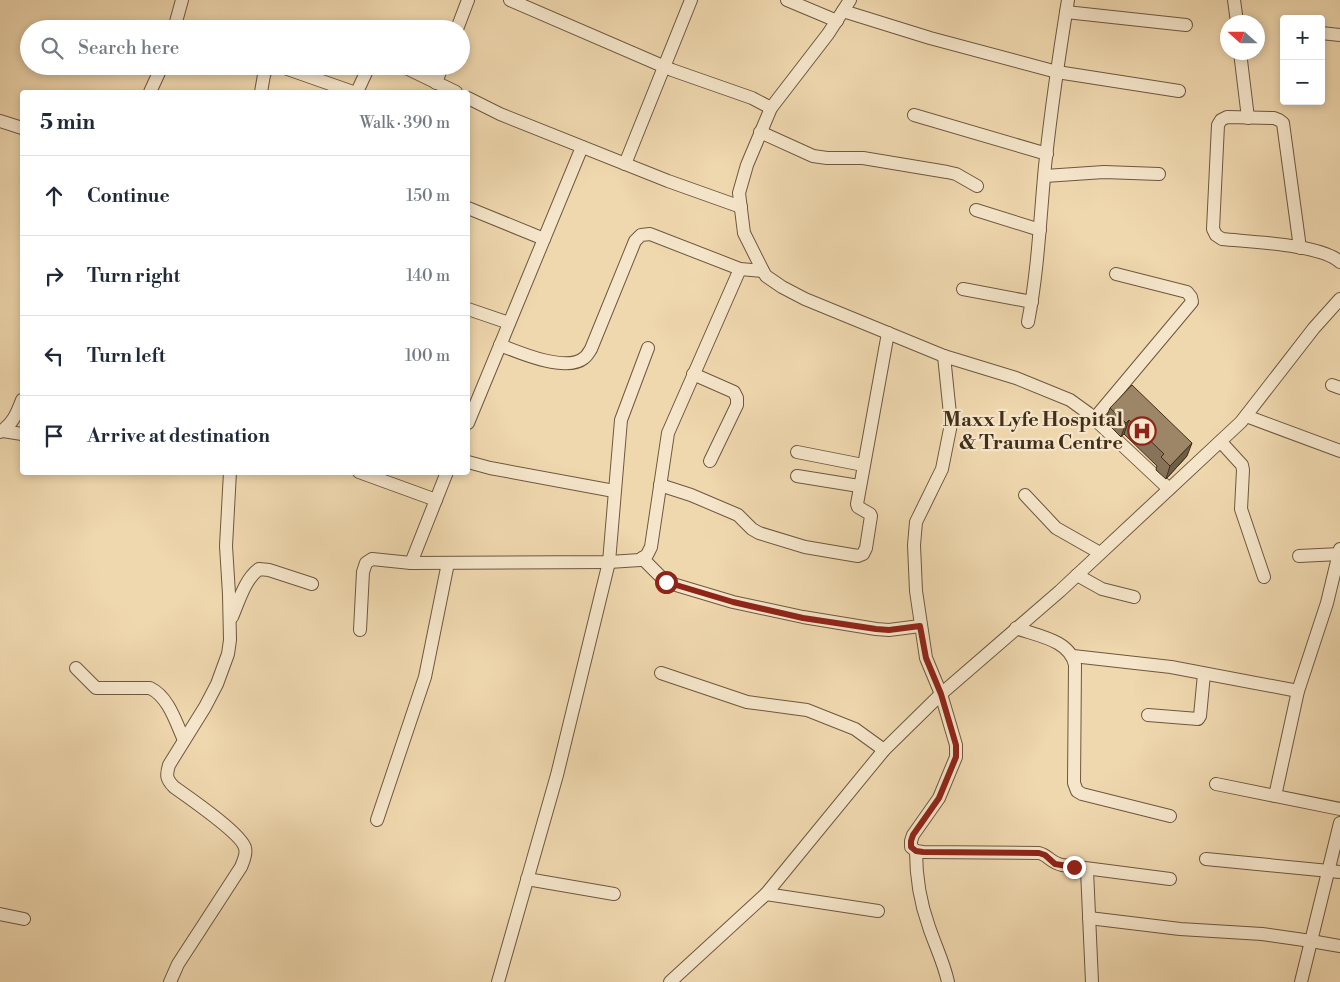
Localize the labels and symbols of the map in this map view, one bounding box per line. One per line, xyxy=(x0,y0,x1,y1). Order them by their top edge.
north arrow xyxy=(1220,15,1265,60)
place label: Maxx Lyfe Hospital & Trauma Centre xyxy=(942,408,1123,456)
hospital icon: Maxx Lyfe Hospital & Trauma Centre xyxy=(1127,416,1157,446)
route start xyxy=(655,571,678,594)
route end xyxy=(1063,856,1086,879)

